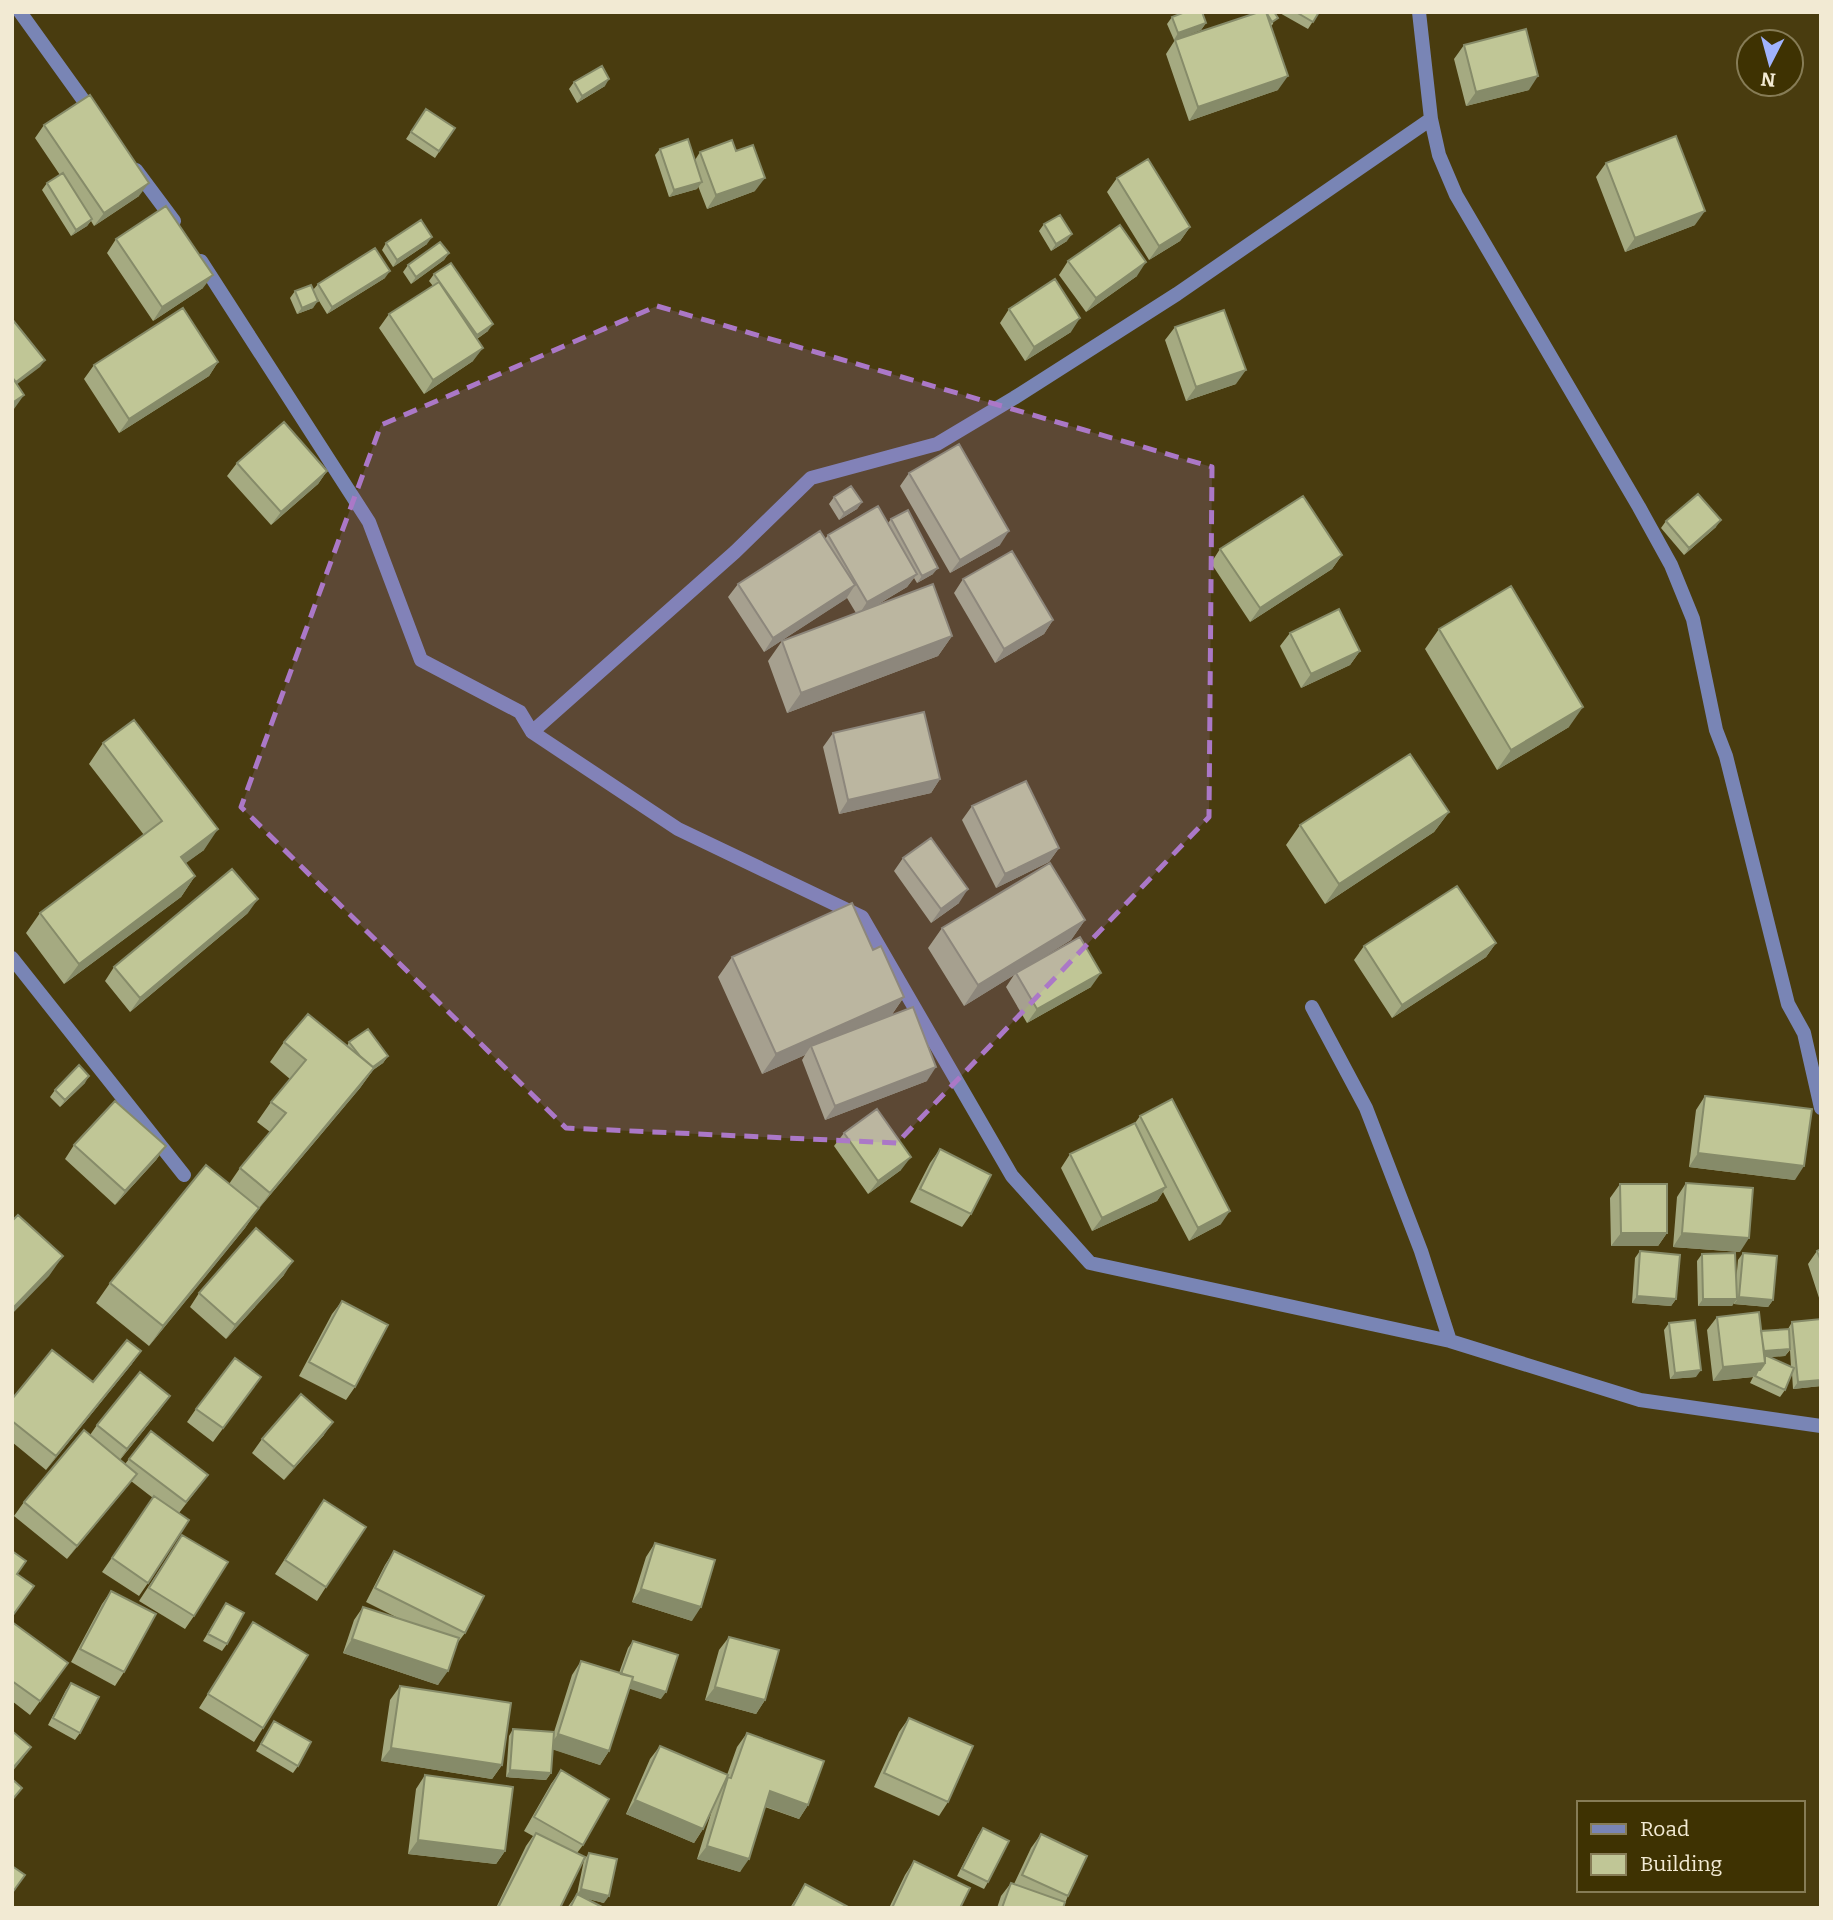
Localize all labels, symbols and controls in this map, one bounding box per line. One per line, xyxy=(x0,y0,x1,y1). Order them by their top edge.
north arrow xyxy=(1735,28,1805,98)
text: N xyxy=(1759,67,1777,92)
legend xyxy=(1577,1801,1805,1892)
text: Road xyxy=(1640,1816,1689,1842)
text: Building xyxy=(1640,1851,1723,1877)

